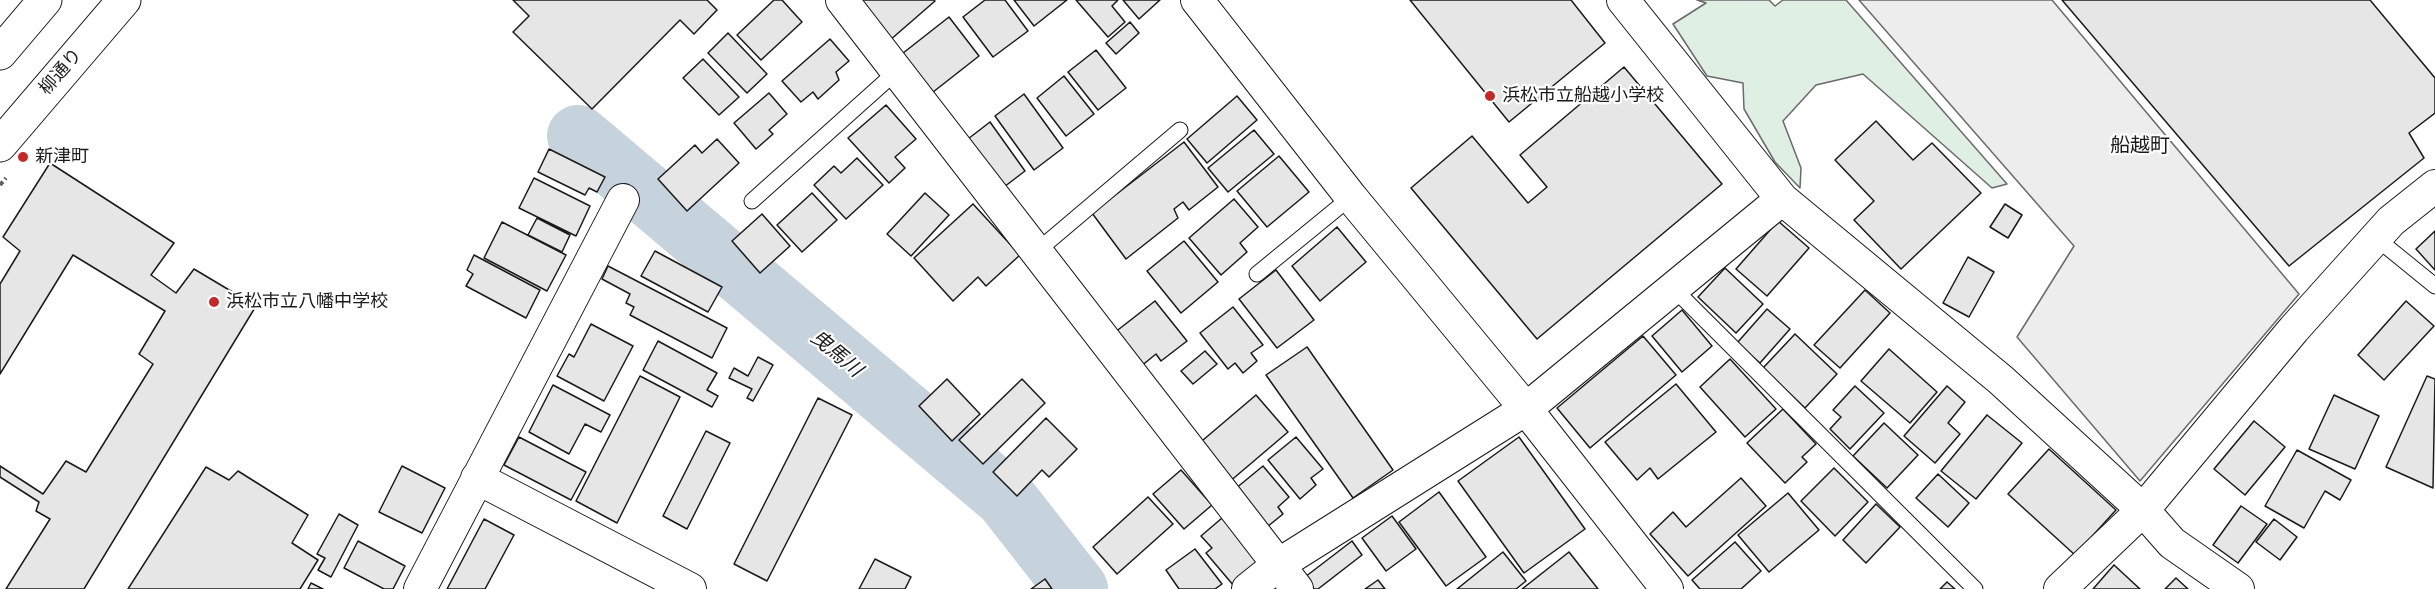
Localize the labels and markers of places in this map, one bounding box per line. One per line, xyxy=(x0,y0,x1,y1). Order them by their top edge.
place label: 浜松市立船越小学校 xyxy=(1502,85,1664,107)
marker: 浜松市立船越小学校 xyxy=(1483,89,1497,103)
place label: 新津町 xyxy=(35,146,89,168)
marker: 新津町 xyxy=(16,150,30,164)
place label: 浜松市立八幡中学校 xyxy=(226,291,388,313)
marker: 浜松市立八幡中学校 xyxy=(207,295,221,309)

